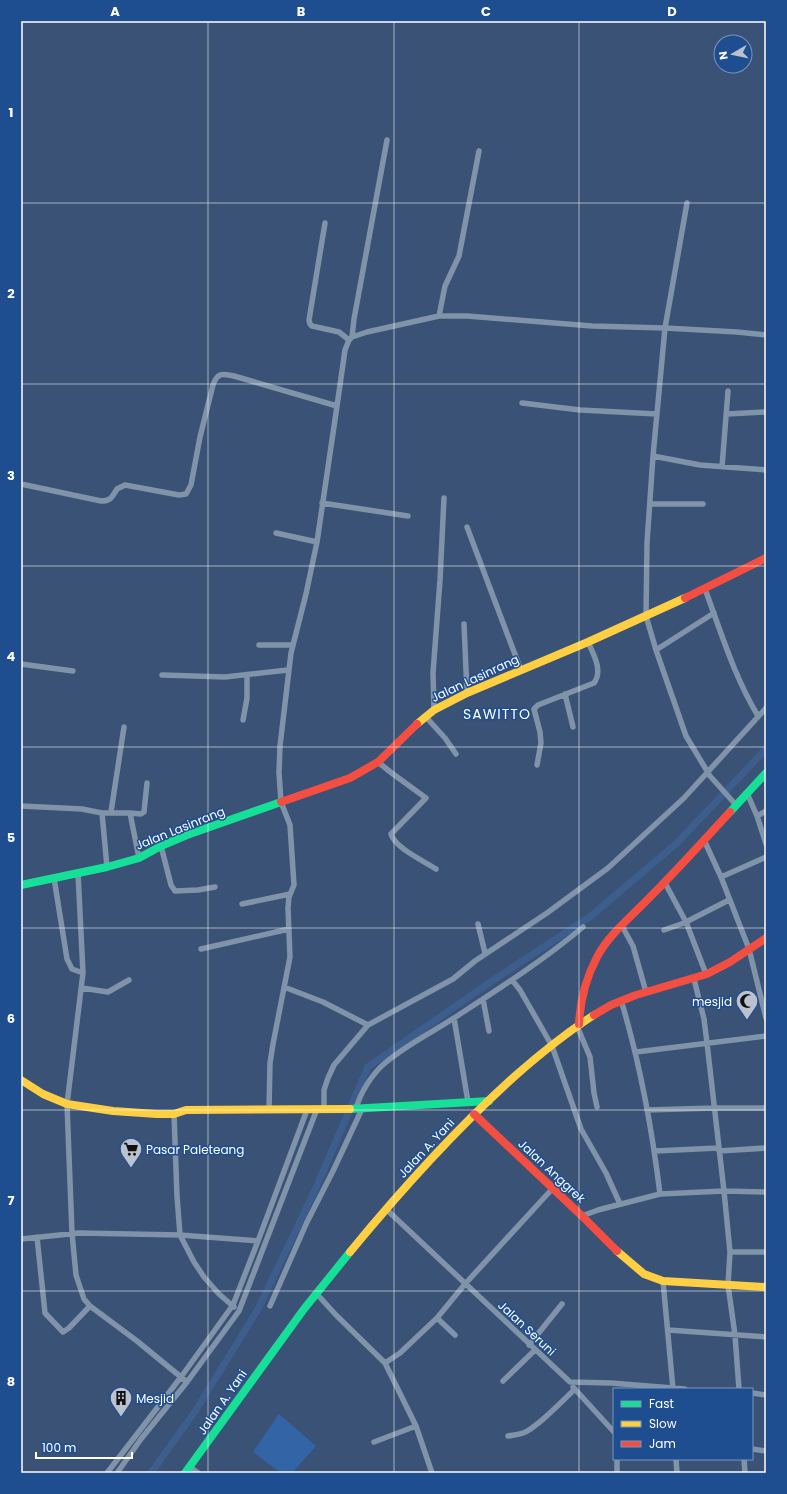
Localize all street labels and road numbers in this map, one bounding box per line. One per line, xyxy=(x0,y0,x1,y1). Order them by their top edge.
street label: Jalan Lasinrang xyxy=(428,650,522,706)
street label: Jalan Lasinrang xyxy=(133,802,227,854)
street label: Jalan A. Yani xyxy=(394,1114,458,1182)
street label: Jalan Anggrek xyxy=(515,1135,590,1207)
street label: Jalan Seruni xyxy=(494,1297,560,1359)
street label: Jalan A. Yani xyxy=(193,1366,251,1438)

